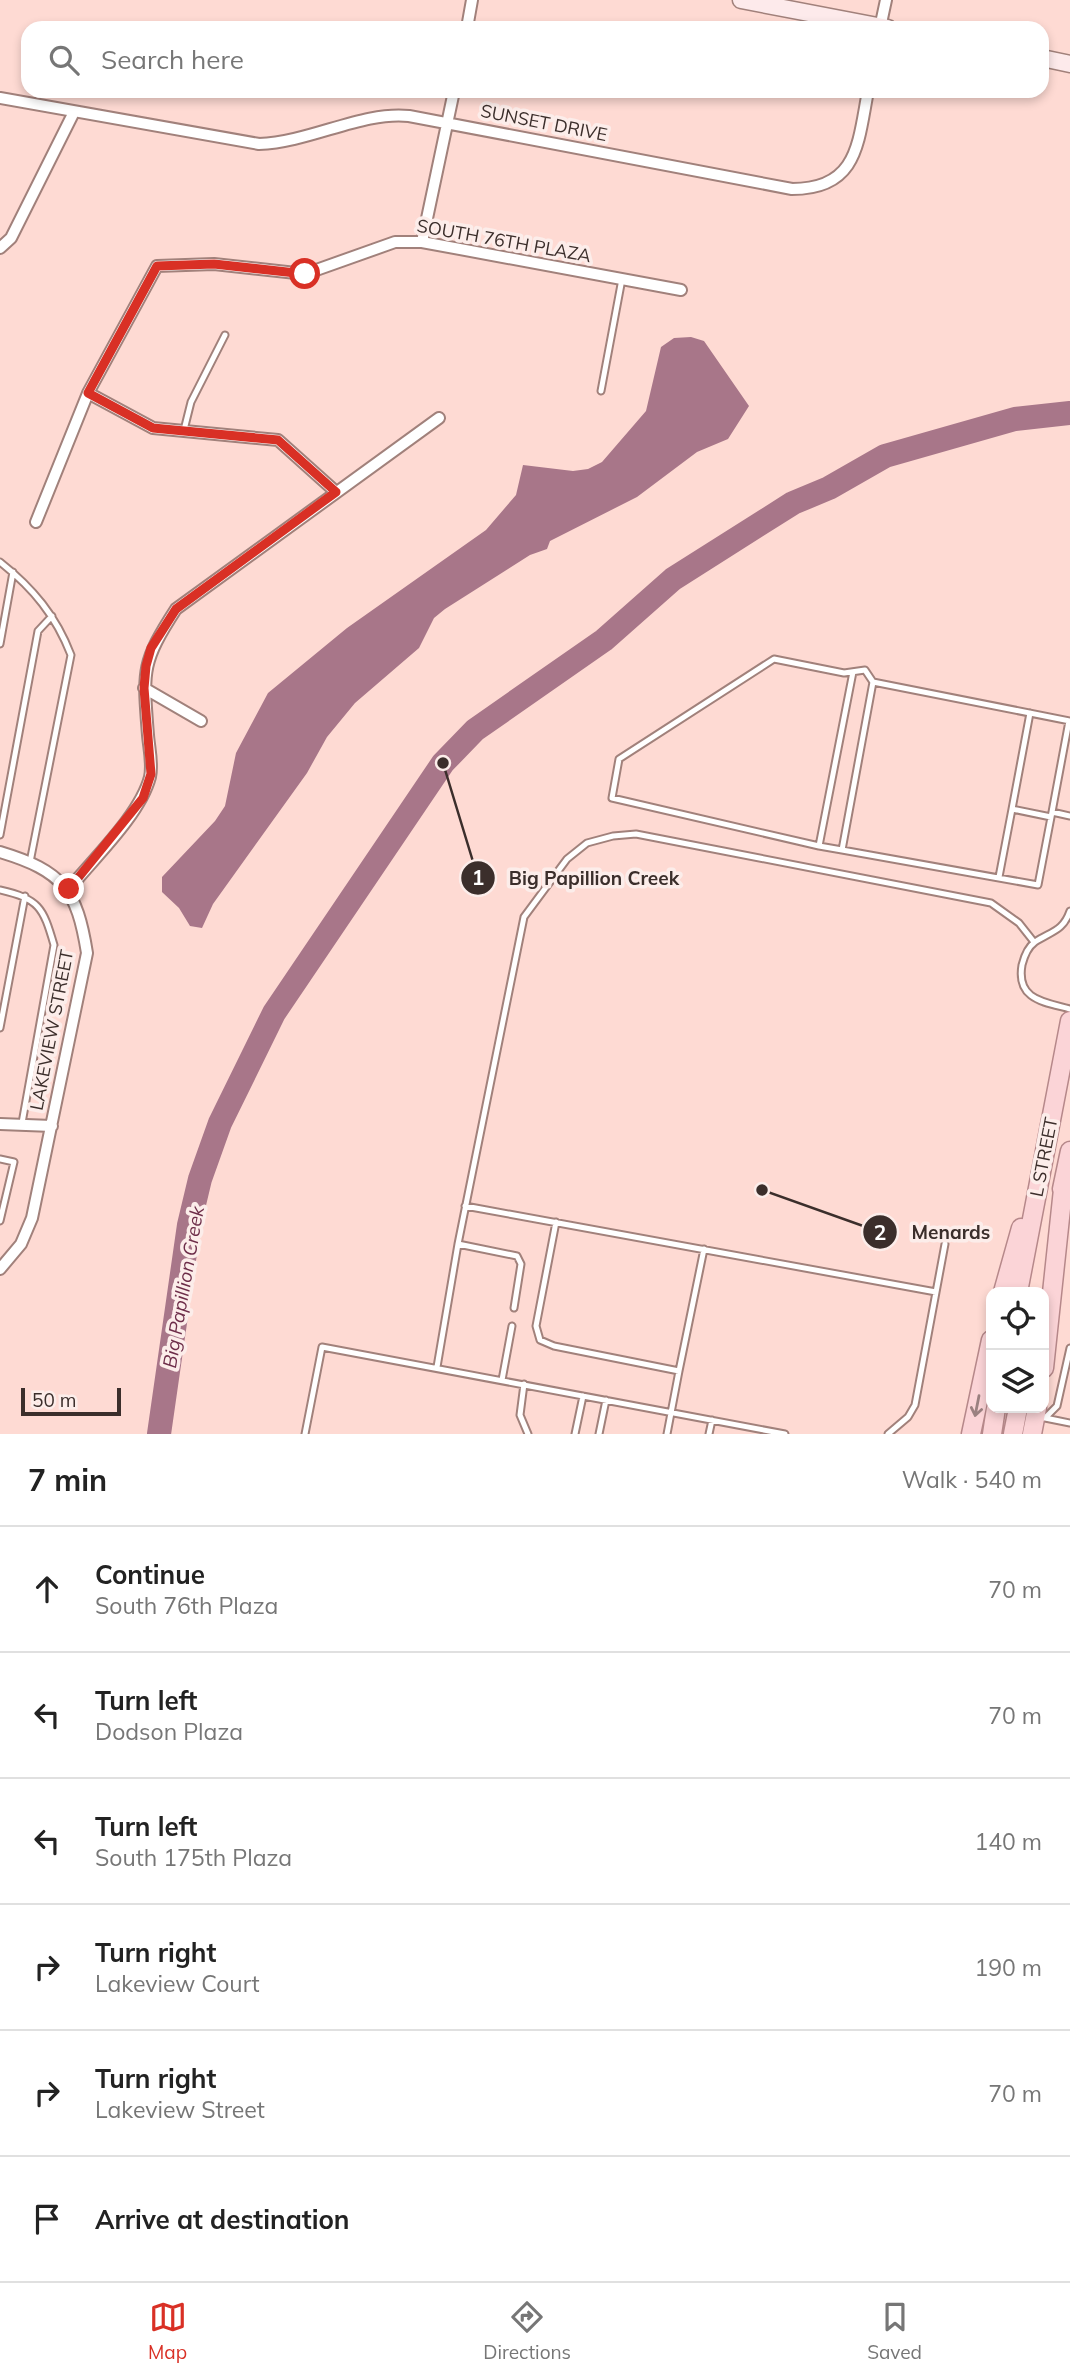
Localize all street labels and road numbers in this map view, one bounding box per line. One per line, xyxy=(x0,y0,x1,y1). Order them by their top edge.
street label: SUNSET DRIVE xyxy=(479,99,609,146)
street label: SOUTH 76TH PLAZA xyxy=(415,214,593,267)
street label: LAKEVIEW STREET xyxy=(25,948,78,1112)
street label: L STREET xyxy=(1025,1115,1063,1199)

